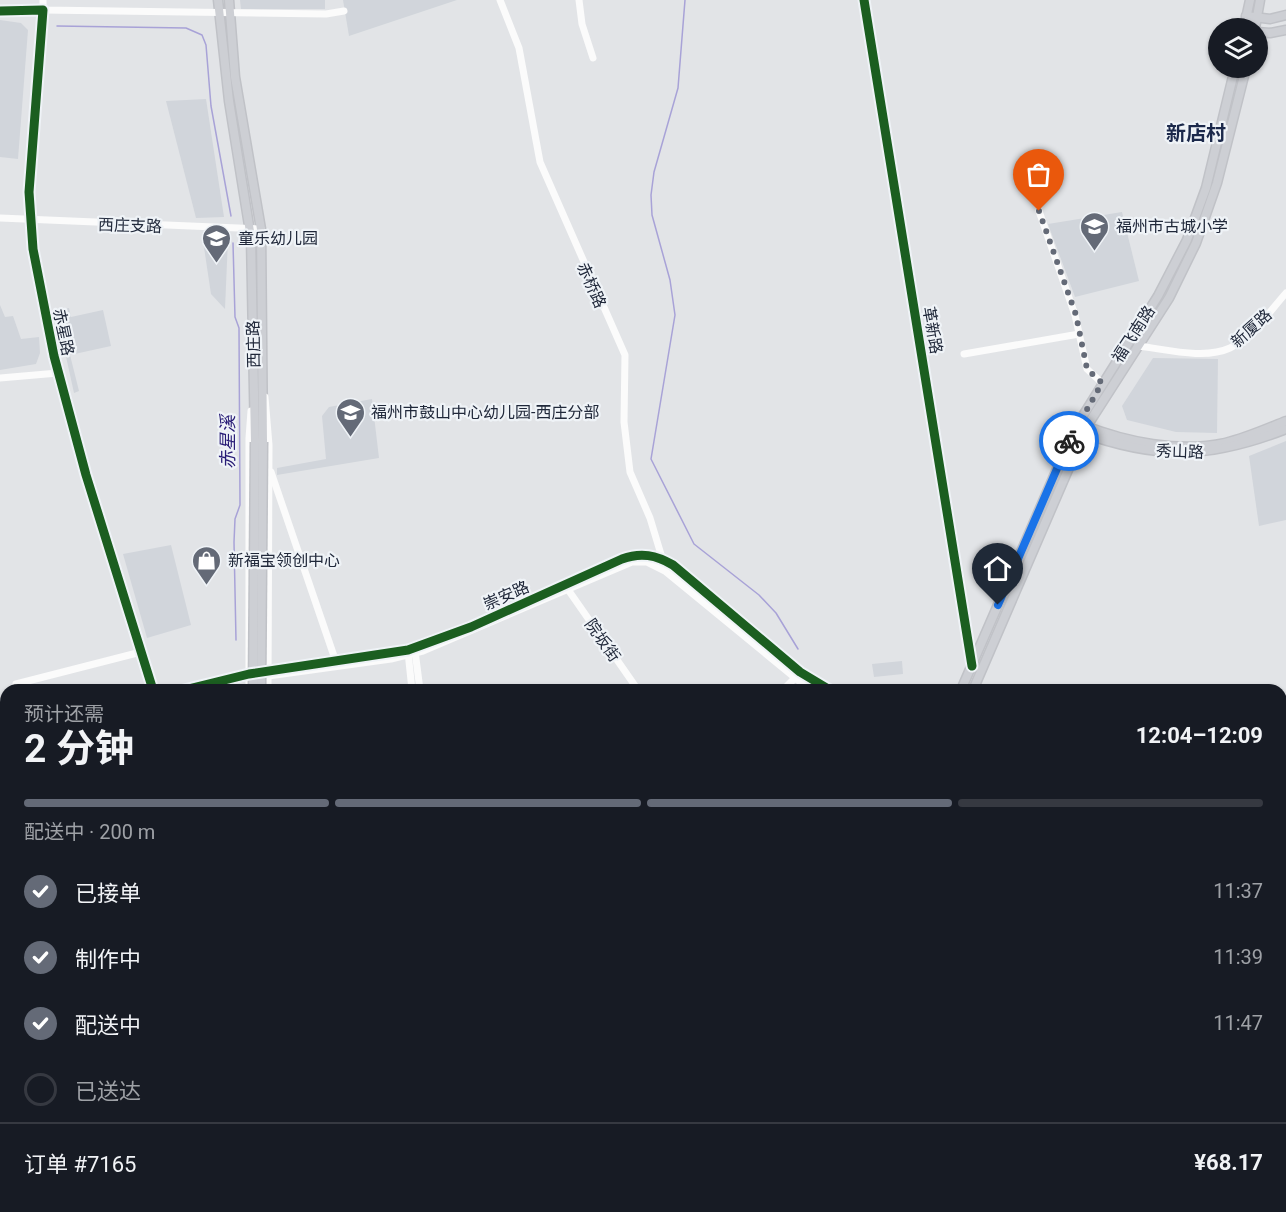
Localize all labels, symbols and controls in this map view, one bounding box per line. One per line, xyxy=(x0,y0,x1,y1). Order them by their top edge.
map controls xyxy=(1208,18,1268,78)
button: layers xyxy=(1208,18,1268,78)
district label: 新店村 xyxy=(1166,121,1226,145)
pin xyxy=(1013,149,1064,211)
icon: bag xyxy=(1022,158,1055,191)
school or university icon: 福州市古城小学 xyxy=(1079,210,1111,252)
street label: 西庄支路 xyxy=(98,215,162,236)
place label: 福州市古城小学 xyxy=(1116,217,1228,236)
school or university icon: 童乐幼儿园 xyxy=(201,222,233,264)
place label: 童乐幼儿园 xyxy=(238,229,318,248)
street label: 赤桥路 xyxy=(573,259,610,311)
street label: 福飞南路 xyxy=(1108,302,1159,366)
street label: 革新路 xyxy=(919,305,946,355)
street label: 新厦路 xyxy=(1227,305,1276,351)
street label: 赤星路 xyxy=(49,307,78,358)
street label: 西庄路 xyxy=(244,320,263,368)
school or university icon: 福州市鼓山中心幼儿园-西庄分部 xyxy=(334,396,366,438)
place label: 福州市鼓山中心幼儿园-西庄分部 xyxy=(371,403,599,422)
courier xyxy=(1039,411,1099,471)
water label: 赤星溪 xyxy=(217,413,238,469)
icon: bike xyxy=(1053,425,1086,458)
street label: 秀山路 xyxy=(1156,441,1204,462)
pin xyxy=(972,543,1023,605)
shop icon: 新福宝领创中心 xyxy=(191,544,223,586)
place label: 新福宝领创中心 xyxy=(228,551,340,570)
icon: home xyxy=(981,552,1014,585)
street label: 崇安路 xyxy=(480,577,532,614)
street label: 院坂街 xyxy=(581,615,624,665)
text: 预计还需 xyxy=(24,702,104,726)
text: 12:04–12:09 xyxy=(1136,723,1263,748)
text: 2 分钟 xyxy=(24,726,134,772)
text: 配送中 · 200 m xyxy=(24,820,155,844)
icon: check xyxy=(24,875,57,908)
text: 11:37 xyxy=(1213,879,1263,903)
text: 已接单 xyxy=(75,881,141,906)
icon: check xyxy=(24,941,57,974)
text: 11:39 xyxy=(1213,945,1263,969)
text: 制作中 xyxy=(75,947,141,972)
icon: check xyxy=(24,1007,57,1040)
text: 11:47 xyxy=(1213,1011,1263,1035)
text: 配送中 xyxy=(75,1013,141,1038)
text: 已送达 xyxy=(75,1079,141,1104)
text: ¥68.17 xyxy=(1194,1150,1263,1175)
text: 订单 #7165 xyxy=(24,1152,136,1177)

